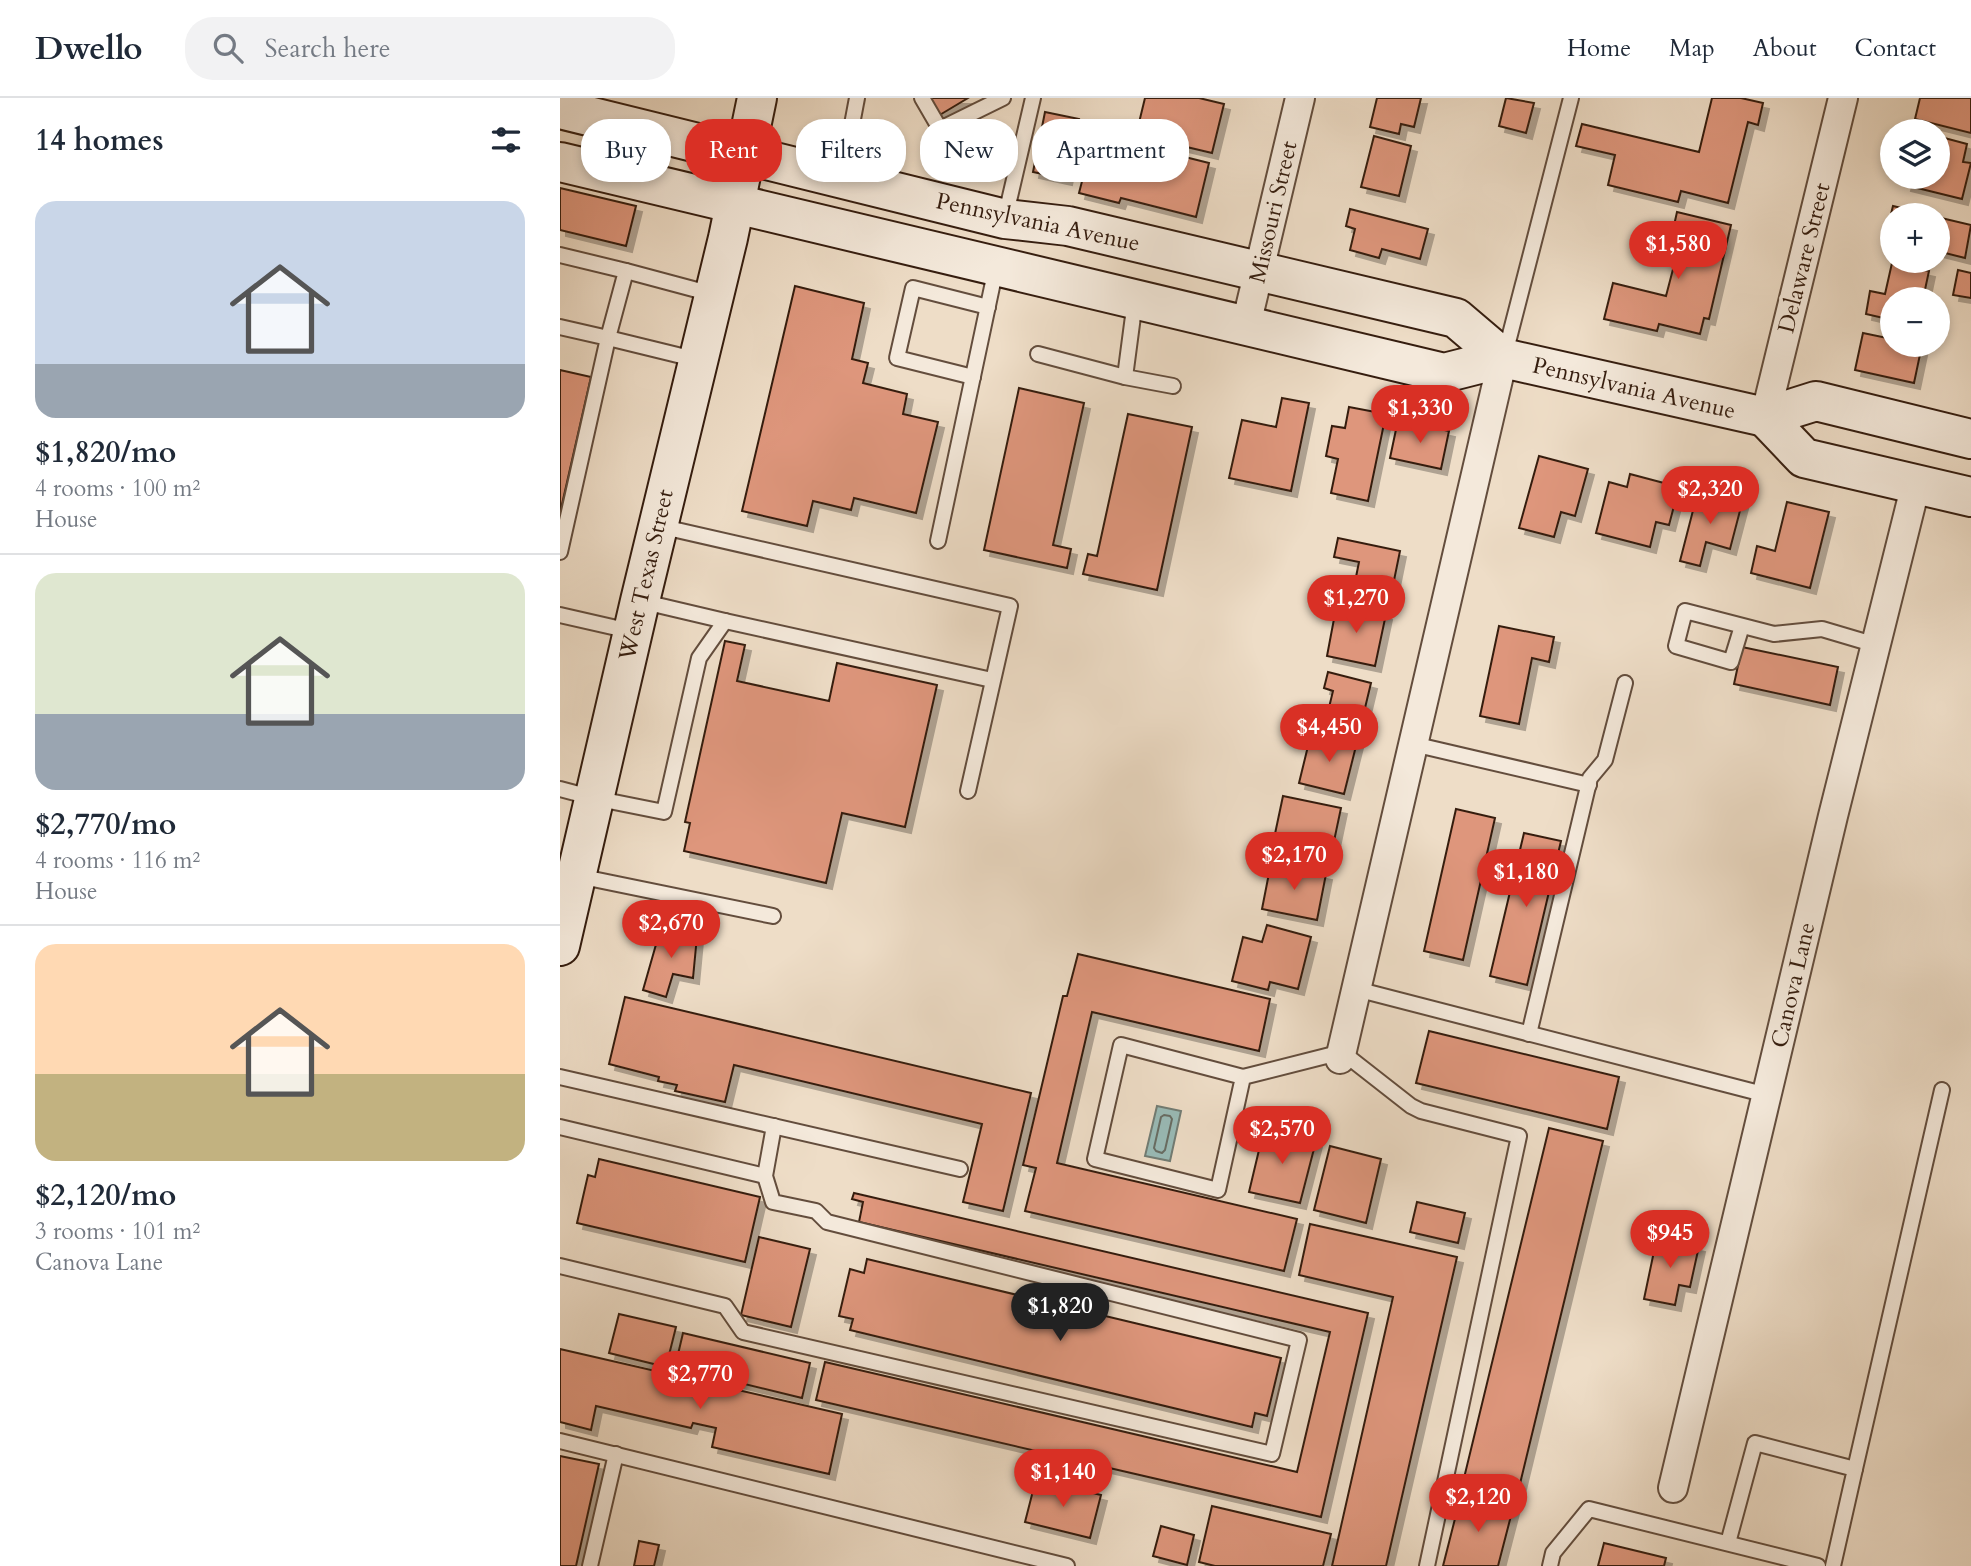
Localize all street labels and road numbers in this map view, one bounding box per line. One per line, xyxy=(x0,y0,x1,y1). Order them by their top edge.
street label: Missouri Street xyxy=(1242,138,1304,286)
street label: Delaware Street xyxy=(1770,180,1838,336)
street label: Pennsylvania Avenue xyxy=(933,185,1143,259)
street label: Pennsylvania Avenue xyxy=(1529,350,1739,426)
street label: West Texas Street xyxy=(611,486,681,665)
street label: Canova Lane xyxy=(1763,919,1823,1051)

